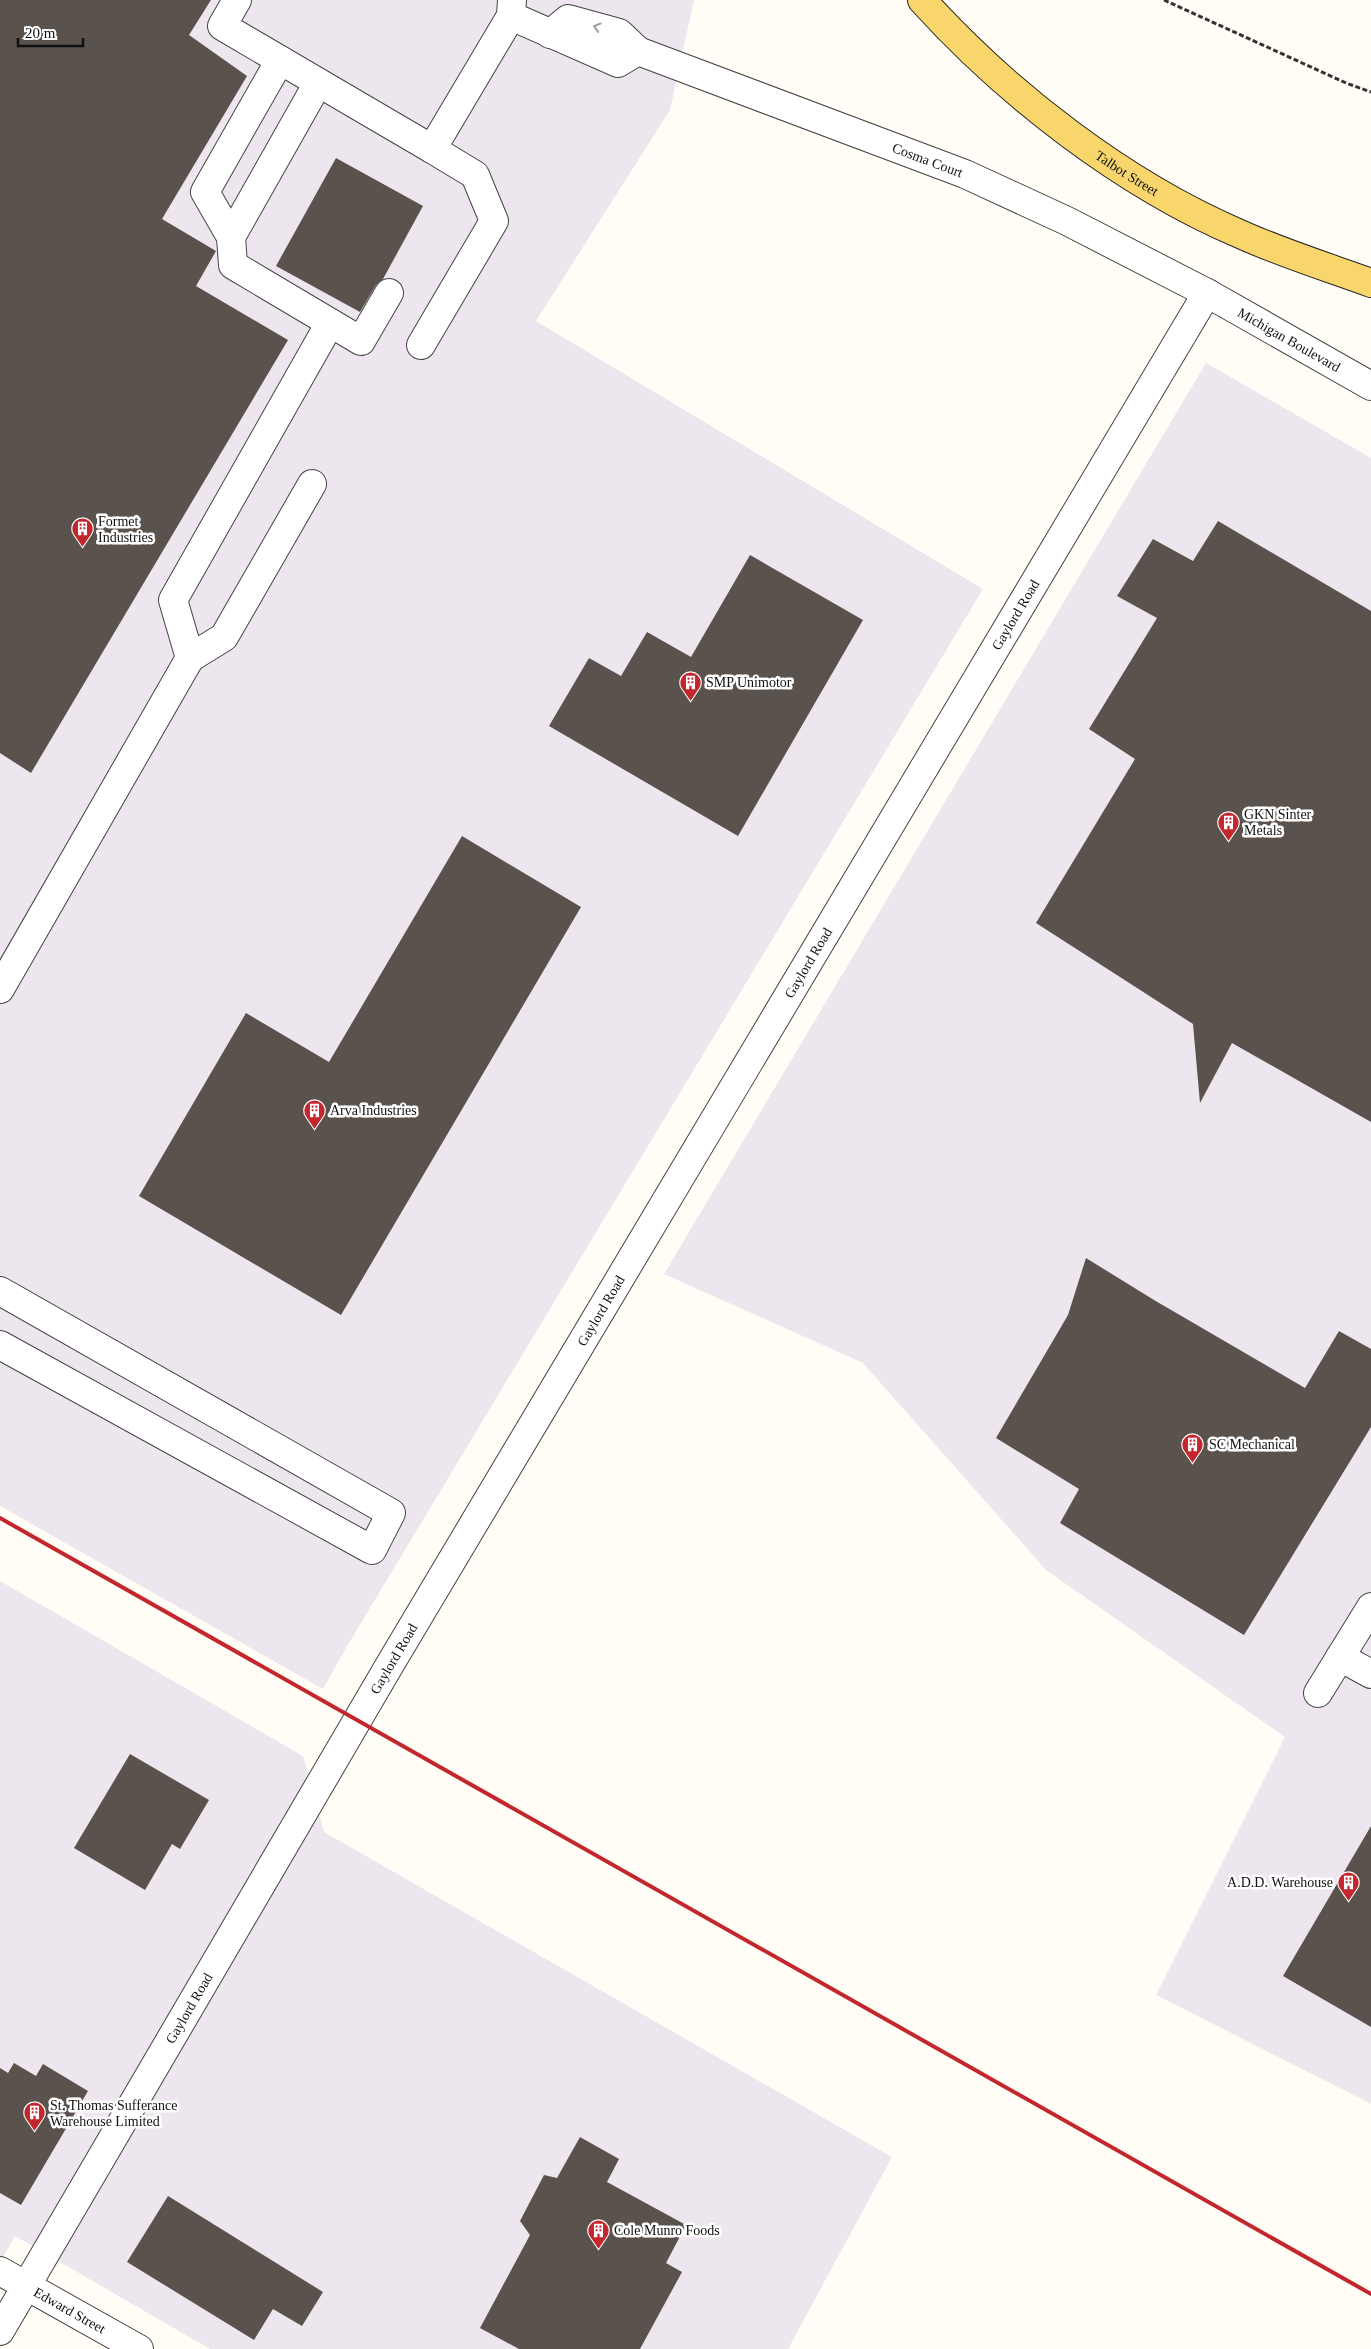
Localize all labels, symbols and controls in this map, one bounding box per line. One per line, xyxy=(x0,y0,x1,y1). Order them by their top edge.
scale bar xyxy=(18,15,82,47)
one-way arrow xyxy=(594,22,602,32)
text: 20 m xyxy=(25,25,56,41)
street label: Cosma Court xyxy=(890,140,965,181)
street label: Talbot Street xyxy=(1092,148,1161,199)
street label: Michigan Boulevard xyxy=(1235,305,1343,375)
place label: Formet Industries xyxy=(98,514,153,545)
building icon: Formet Industries xyxy=(70,517,94,548)
street label: Gaylord Road xyxy=(989,577,1042,653)
building icon: SMP Unimotor xyxy=(678,670,702,701)
place label: SMP Unimotor xyxy=(706,675,792,690)
place label: GKN Sinter Metals xyxy=(1244,807,1312,838)
building icon: GKN Sinter Metals xyxy=(1216,810,1240,841)
street label: Gaylord Road xyxy=(782,925,835,1001)
building icon: Arva Industries xyxy=(302,1098,326,1129)
place label: Arva Industries xyxy=(330,1103,417,1118)
street label: Gaylord Road xyxy=(574,1273,628,1349)
building icon: SC Mechanical xyxy=(1181,1432,1205,1463)
place label: SC Mechanical xyxy=(1209,1437,1295,1452)
street label: Gaylord Road xyxy=(367,1621,420,1697)
building icon: A.D.D. Warehouse xyxy=(1337,1870,1361,1901)
place label: A.D.D. Warehouse xyxy=(1227,1875,1333,1890)
street label: Gaylord Road xyxy=(163,1971,216,2046)
place label: St. Thomas Sufferance Warehouse Limited xyxy=(50,2098,177,2129)
building icon: St. Thomas Sufferance Warehouse Limited xyxy=(22,2101,46,2132)
building icon: Cole Munro Foods xyxy=(586,2218,610,2249)
place label: Cole Munro Foods xyxy=(614,2223,720,2238)
street label: Edward Street xyxy=(31,2285,108,2337)

